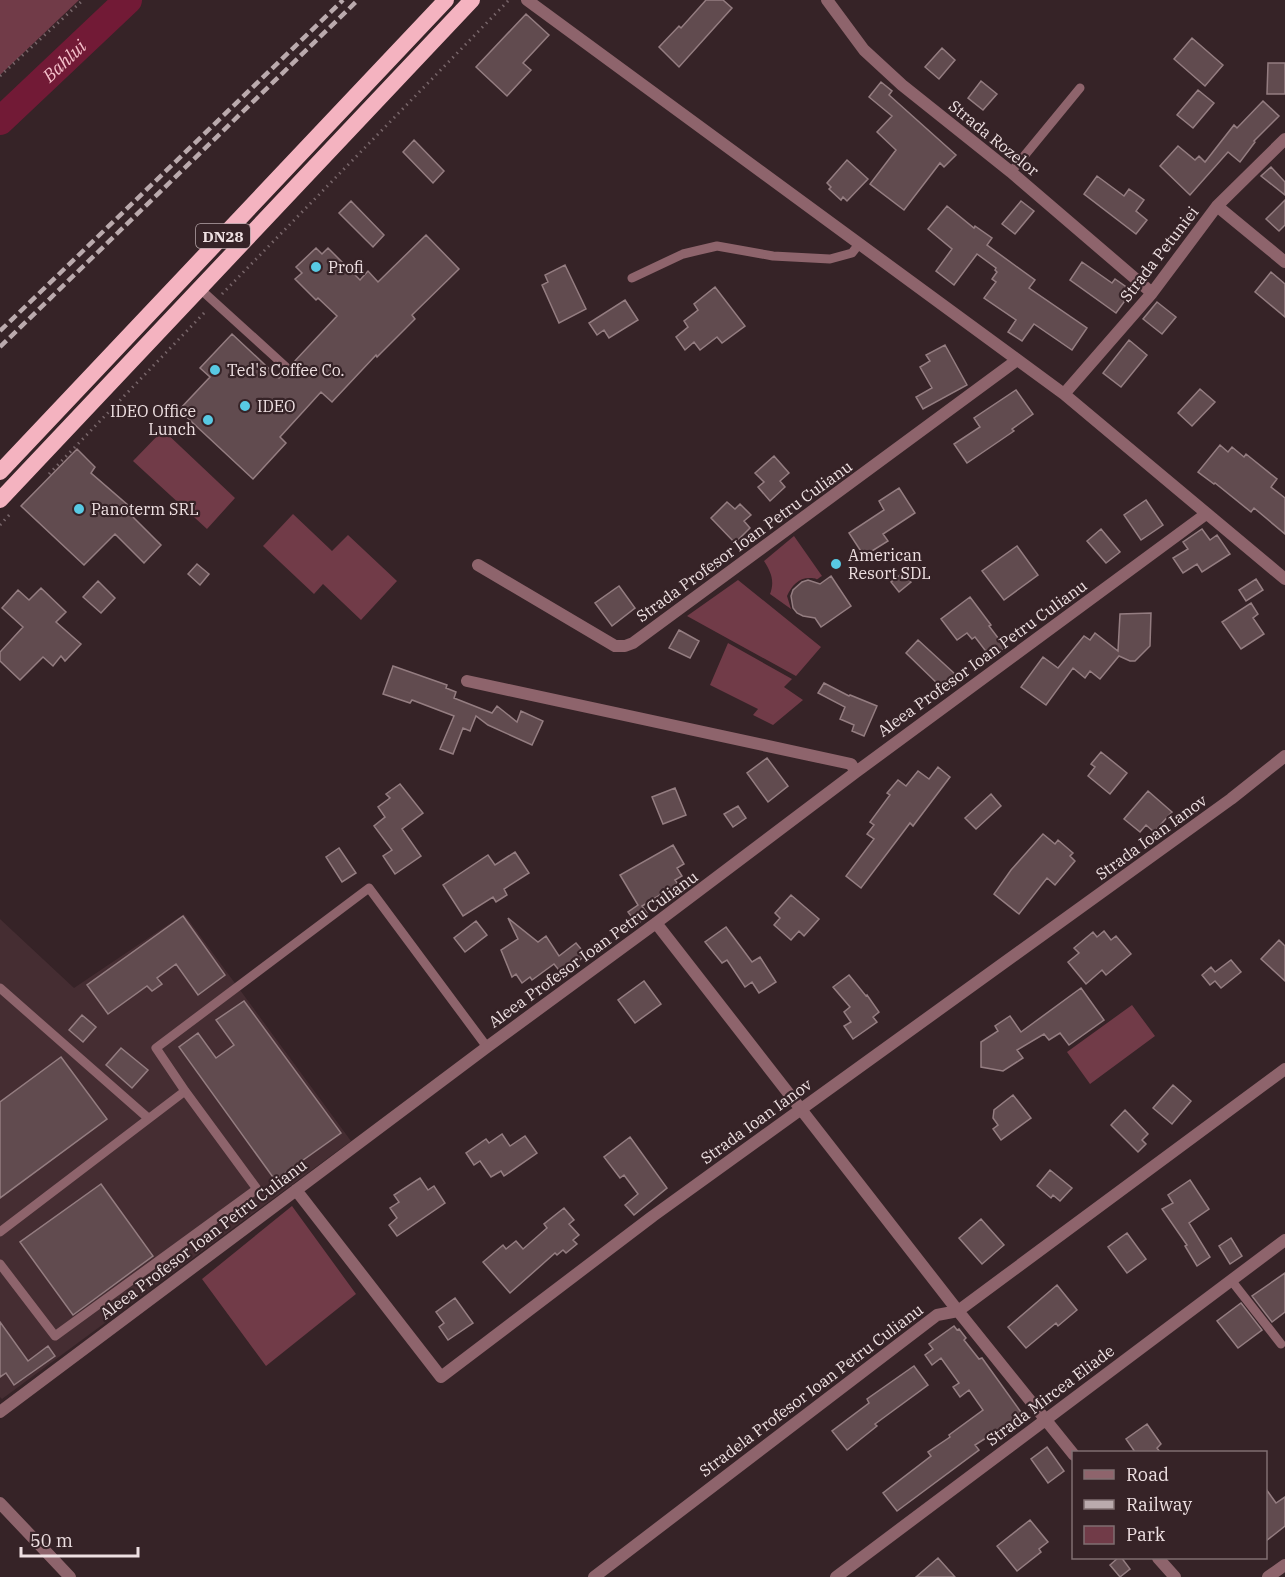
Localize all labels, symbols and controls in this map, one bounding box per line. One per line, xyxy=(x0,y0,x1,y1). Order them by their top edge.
water label: Bahlui xyxy=(37,34,91,87)
street label: Strada Rozelor xyxy=(945,96,1043,180)
street label: Strada Petuniei xyxy=(1115,202,1203,306)
road number: DN28 xyxy=(196,224,250,248)
place label: Profi xyxy=(328,257,364,277)
marker: Profi xyxy=(309,260,323,274)
place label: Ted's Coffee Co. xyxy=(227,360,344,380)
marker: Ted's Coffee Co. xyxy=(208,363,222,377)
place label: IDEO xyxy=(257,396,296,416)
marker: IDEO xyxy=(238,399,252,413)
place label: IDEO Office Lunch xyxy=(110,401,196,439)
marker: IDEO Office Lunch xyxy=(201,413,215,427)
street label: Strada Profesor Ioan Petru Culianu xyxy=(632,456,856,626)
place label: Panoterm SRL xyxy=(91,499,199,519)
marker: Panoterm SRL xyxy=(72,502,86,516)
place label: American Resort SDL xyxy=(848,545,931,583)
marker: American Resort SDL xyxy=(829,557,843,571)
street label: Aleea Profesor Ioan Petru Culianu xyxy=(873,575,1091,741)
street label: Strada Ioan Ianov xyxy=(1092,790,1211,884)
street label: Aleea Profesor Ioan Petru Culianu xyxy=(484,866,702,1032)
street label: Strada Ioan Ianov xyxy=(697,1074,816,1168)
street label: Aleea Profesor Ioan Petru Culianu xyxy=(95,1154,311,1323)
street label: Stradela Profesor Ioan Petru Culianu xyxy=(695,1299,927,1481)
street label: Strada Mircea Eliade xyxy=(982,1340,1118,1450)
legend xyxy=(1072,1451,1267,1559)
text: Road xyxy=(1126,1463,1169,1486)
text: Railway xyxy=(1126,1493,1192,1516)
scale bar xyxy=(21,1520,138,1558)
text: Park xyxy=(1126,1523,1166,1546)
text: 50 m xyxy=(30,1529,73,1552)

